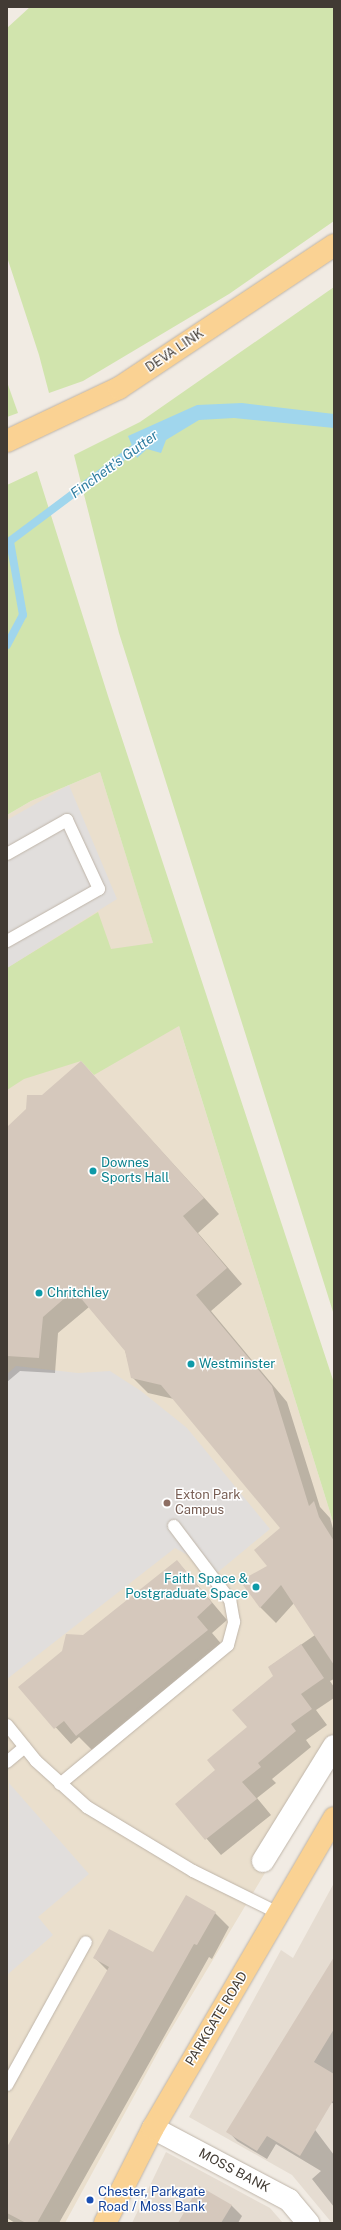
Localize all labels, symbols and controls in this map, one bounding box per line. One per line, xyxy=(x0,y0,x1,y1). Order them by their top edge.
street label: DEVA LINK xyxy=(143,326,207,376)
water label: Finchett's Gutter xyxy=(67,427,161,501)
place label: Downes Sports Hall xyxy=(101,1156,169,1187)
marker: Downes Sports Hall xyxy=(88,1166,98,1176)
place label: Chritchley xyxy=(47,1285,109,1301)
marker: Chritchley xyxy=(34,1288,44,1298)
place label: Westminster xyxy=(199,1356,275,1372)
marker: Westminster xyxy=(186,1359,196,1369)
place label: Exton Park Campus xyxy=(175,1488,241,1519)
marker: Exton Park Campus xyxy=(162,1498,172,1508)
place label: Faith Space & Postgraduate Space xyxy=(125,1572,248,1603)
marker: Faith Space & Postgraduate Space xyxy=(251,1582,261,1592)
street label: PARKGATE ROAD xyxy=(183,1969,251,2069)
street label: MOSS BANK xyxy=(196,2146,272,2196)
place label: Chester, Parkgate Road / Moss Bank xyxy=(98,2185,205,2216)
marker: Chester, Parkgate Road / Moss Bank xyxy=(85,2195,95,2205)

